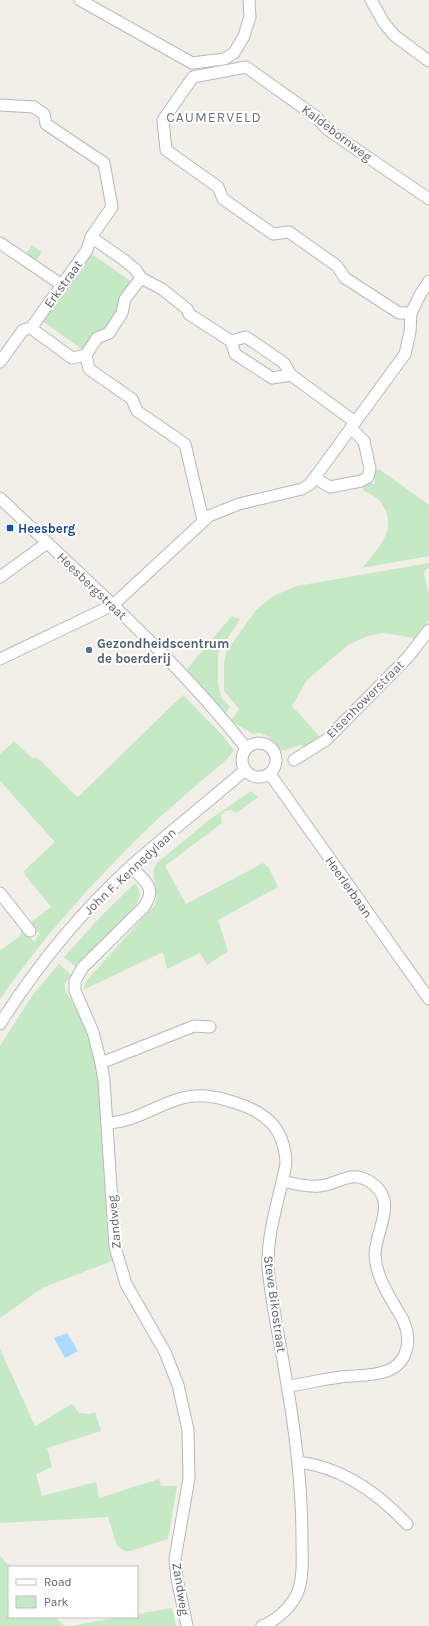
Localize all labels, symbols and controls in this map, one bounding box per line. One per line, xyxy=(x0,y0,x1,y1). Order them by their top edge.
street label: Kaldebornweg xyxy=(299,102,376,165)
district label: CAUMERVELD xyxy=(166,109,262,126)
street label: Erkstraat xyxy=(41,257,85,311)
place label: Heesberg xyxy=(18,521,76,536)
marker: Heesberg xyxy=(5,523,15,533)
street label: Heesbergstraat xyxy=(54,549,130,623)
place label: Gezondheidscentrum de boerderij xyxy=(97,636,229,666)
marker: Gezondheidscentrum de boerderij xyxy=(84,645,94,655)
street label: Eisenhowerstraat xyxy=(323,657,407,741)
street label: John F. Kennedylaan xyxy=(81,825,179,917)
street label: Heerlerbaan xyxy=(322,853,376,921)
street label: Zandweg xyxy=(104,1194,124,1249)
street label: Steve Bikostraat xyxy=(261,1255,289,1354)
street label: Zandweg xyxy=(169,1561,193,1617)
legend xyxy=(8,1566,138,1618)
text: Road xyxy=(44,1575,72,1589)
text: Park xyxy=(44,1595,69,1609)

